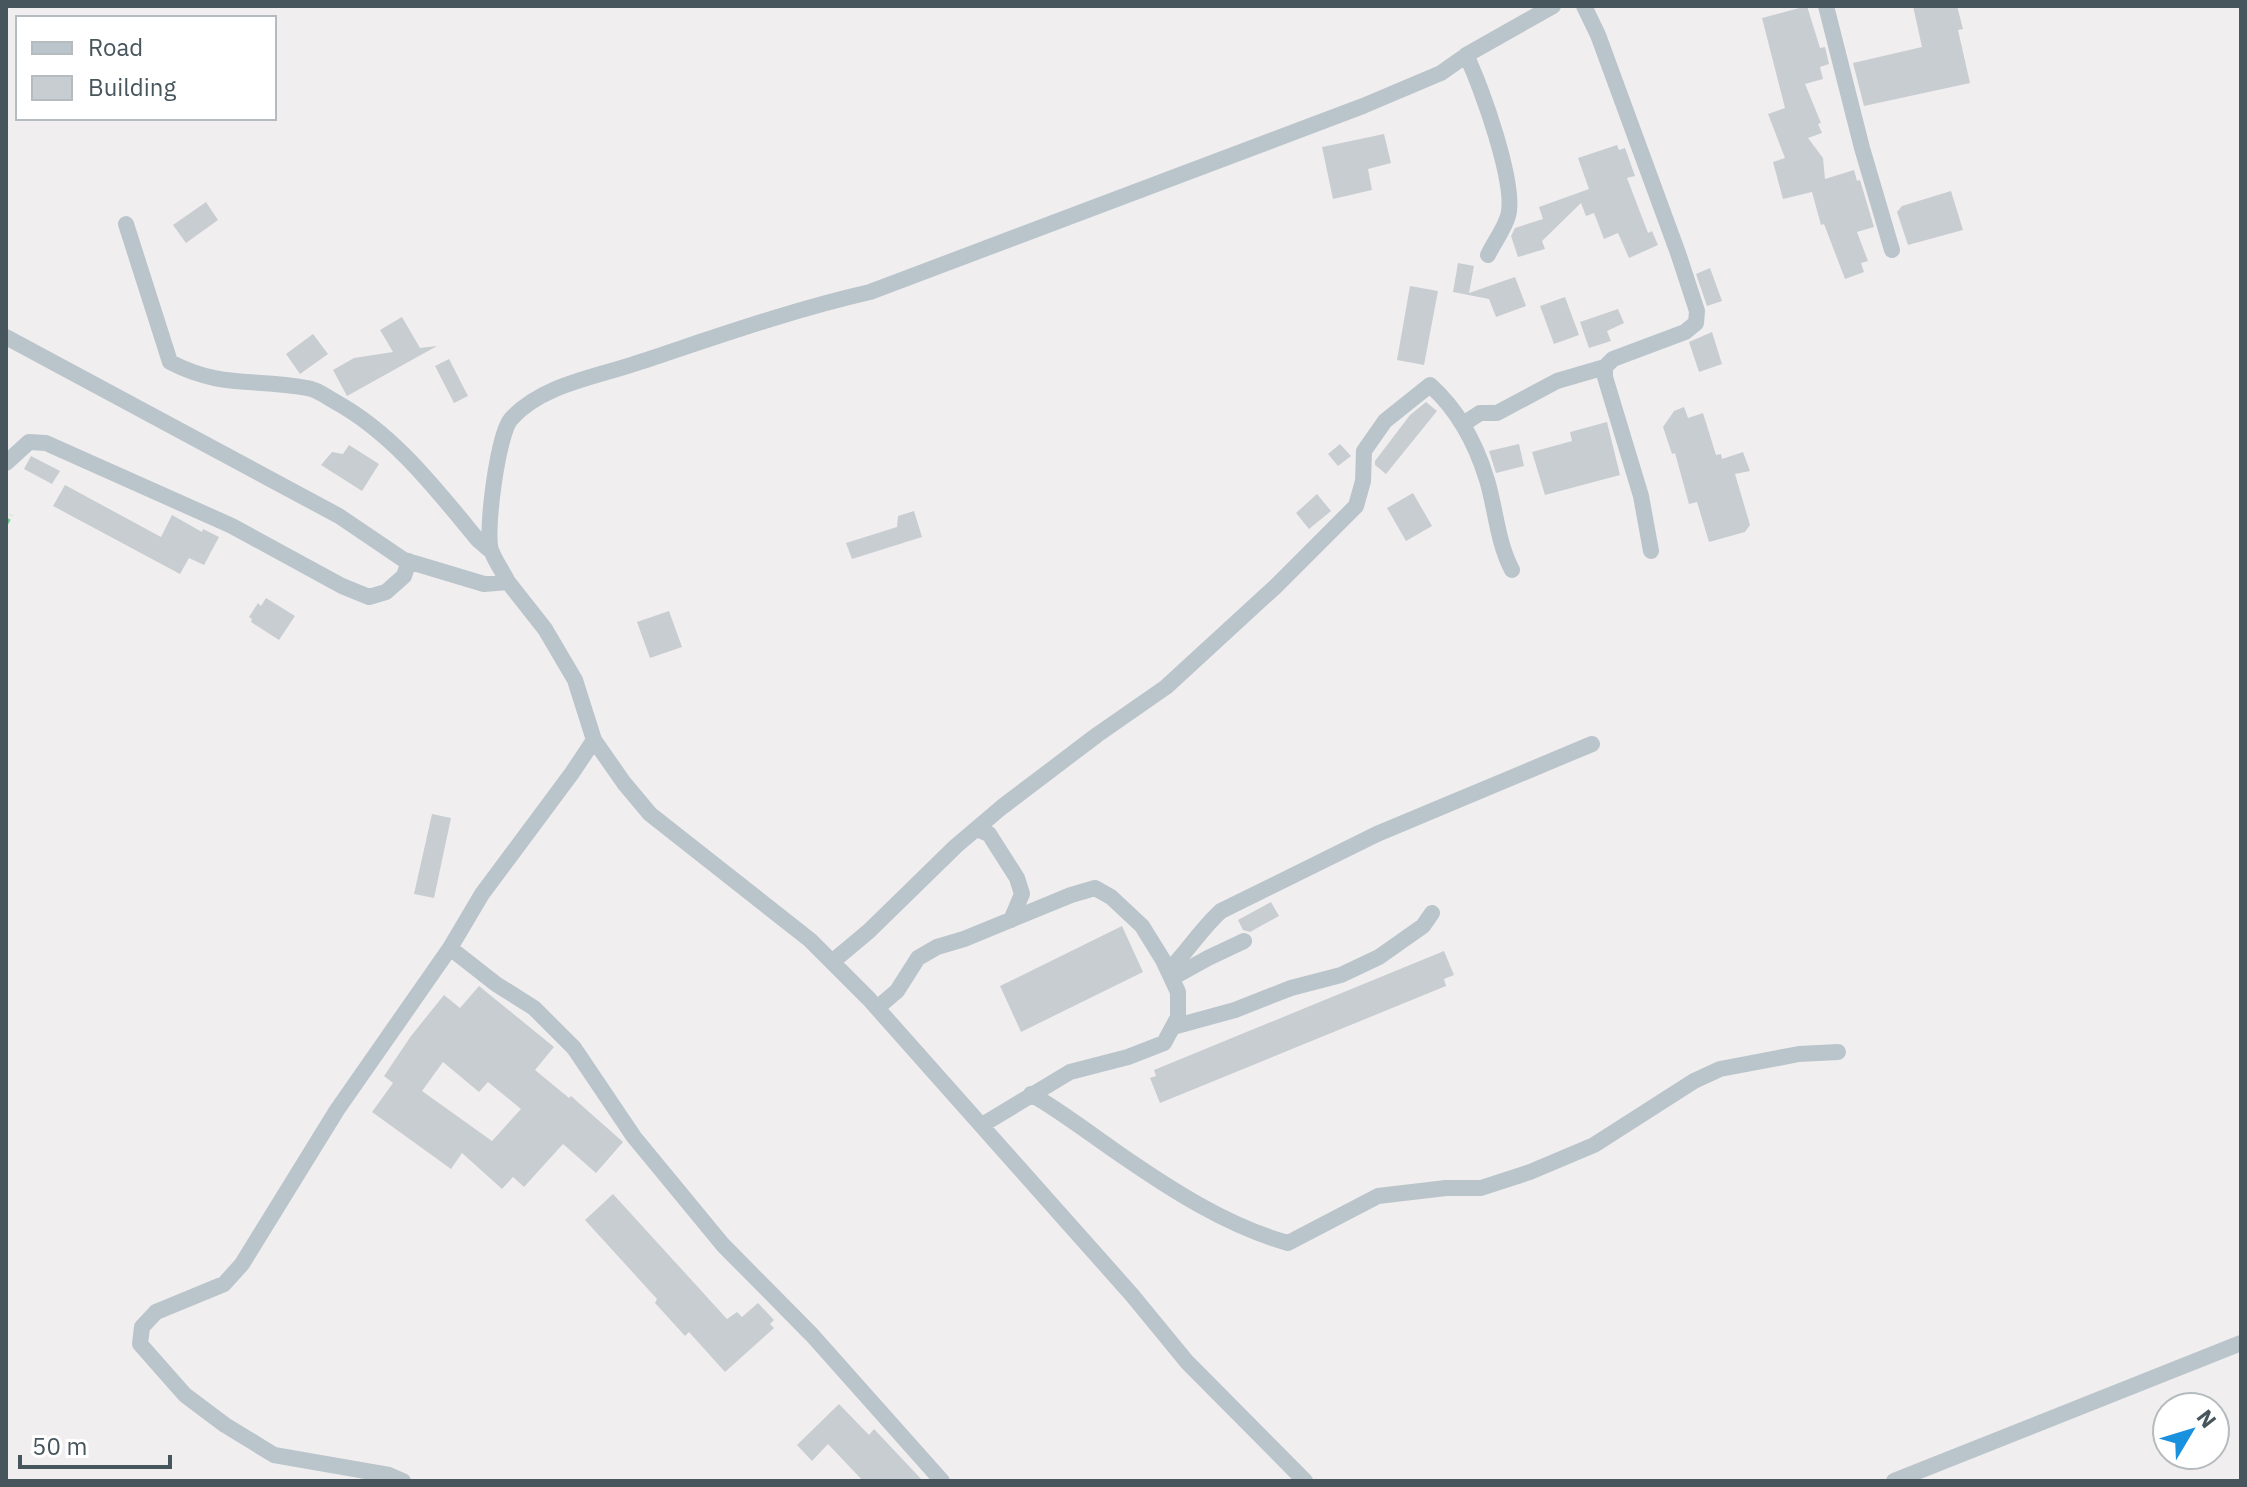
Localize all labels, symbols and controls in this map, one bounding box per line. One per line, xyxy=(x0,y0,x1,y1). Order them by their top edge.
legend xyxy=(16,16,276,120)
text: Road xyxy=(88,31,143,63)
text: Building xyxy=(88,71,176,103)
north arrow xyxy=(2151,1391,2231,1471)
text: N xyxy=(2191,1403,2223,1434)
scale bar xyxy=(20,1419,170,1469)
text: 50 m xyxy=(32,1430,87,1462)

